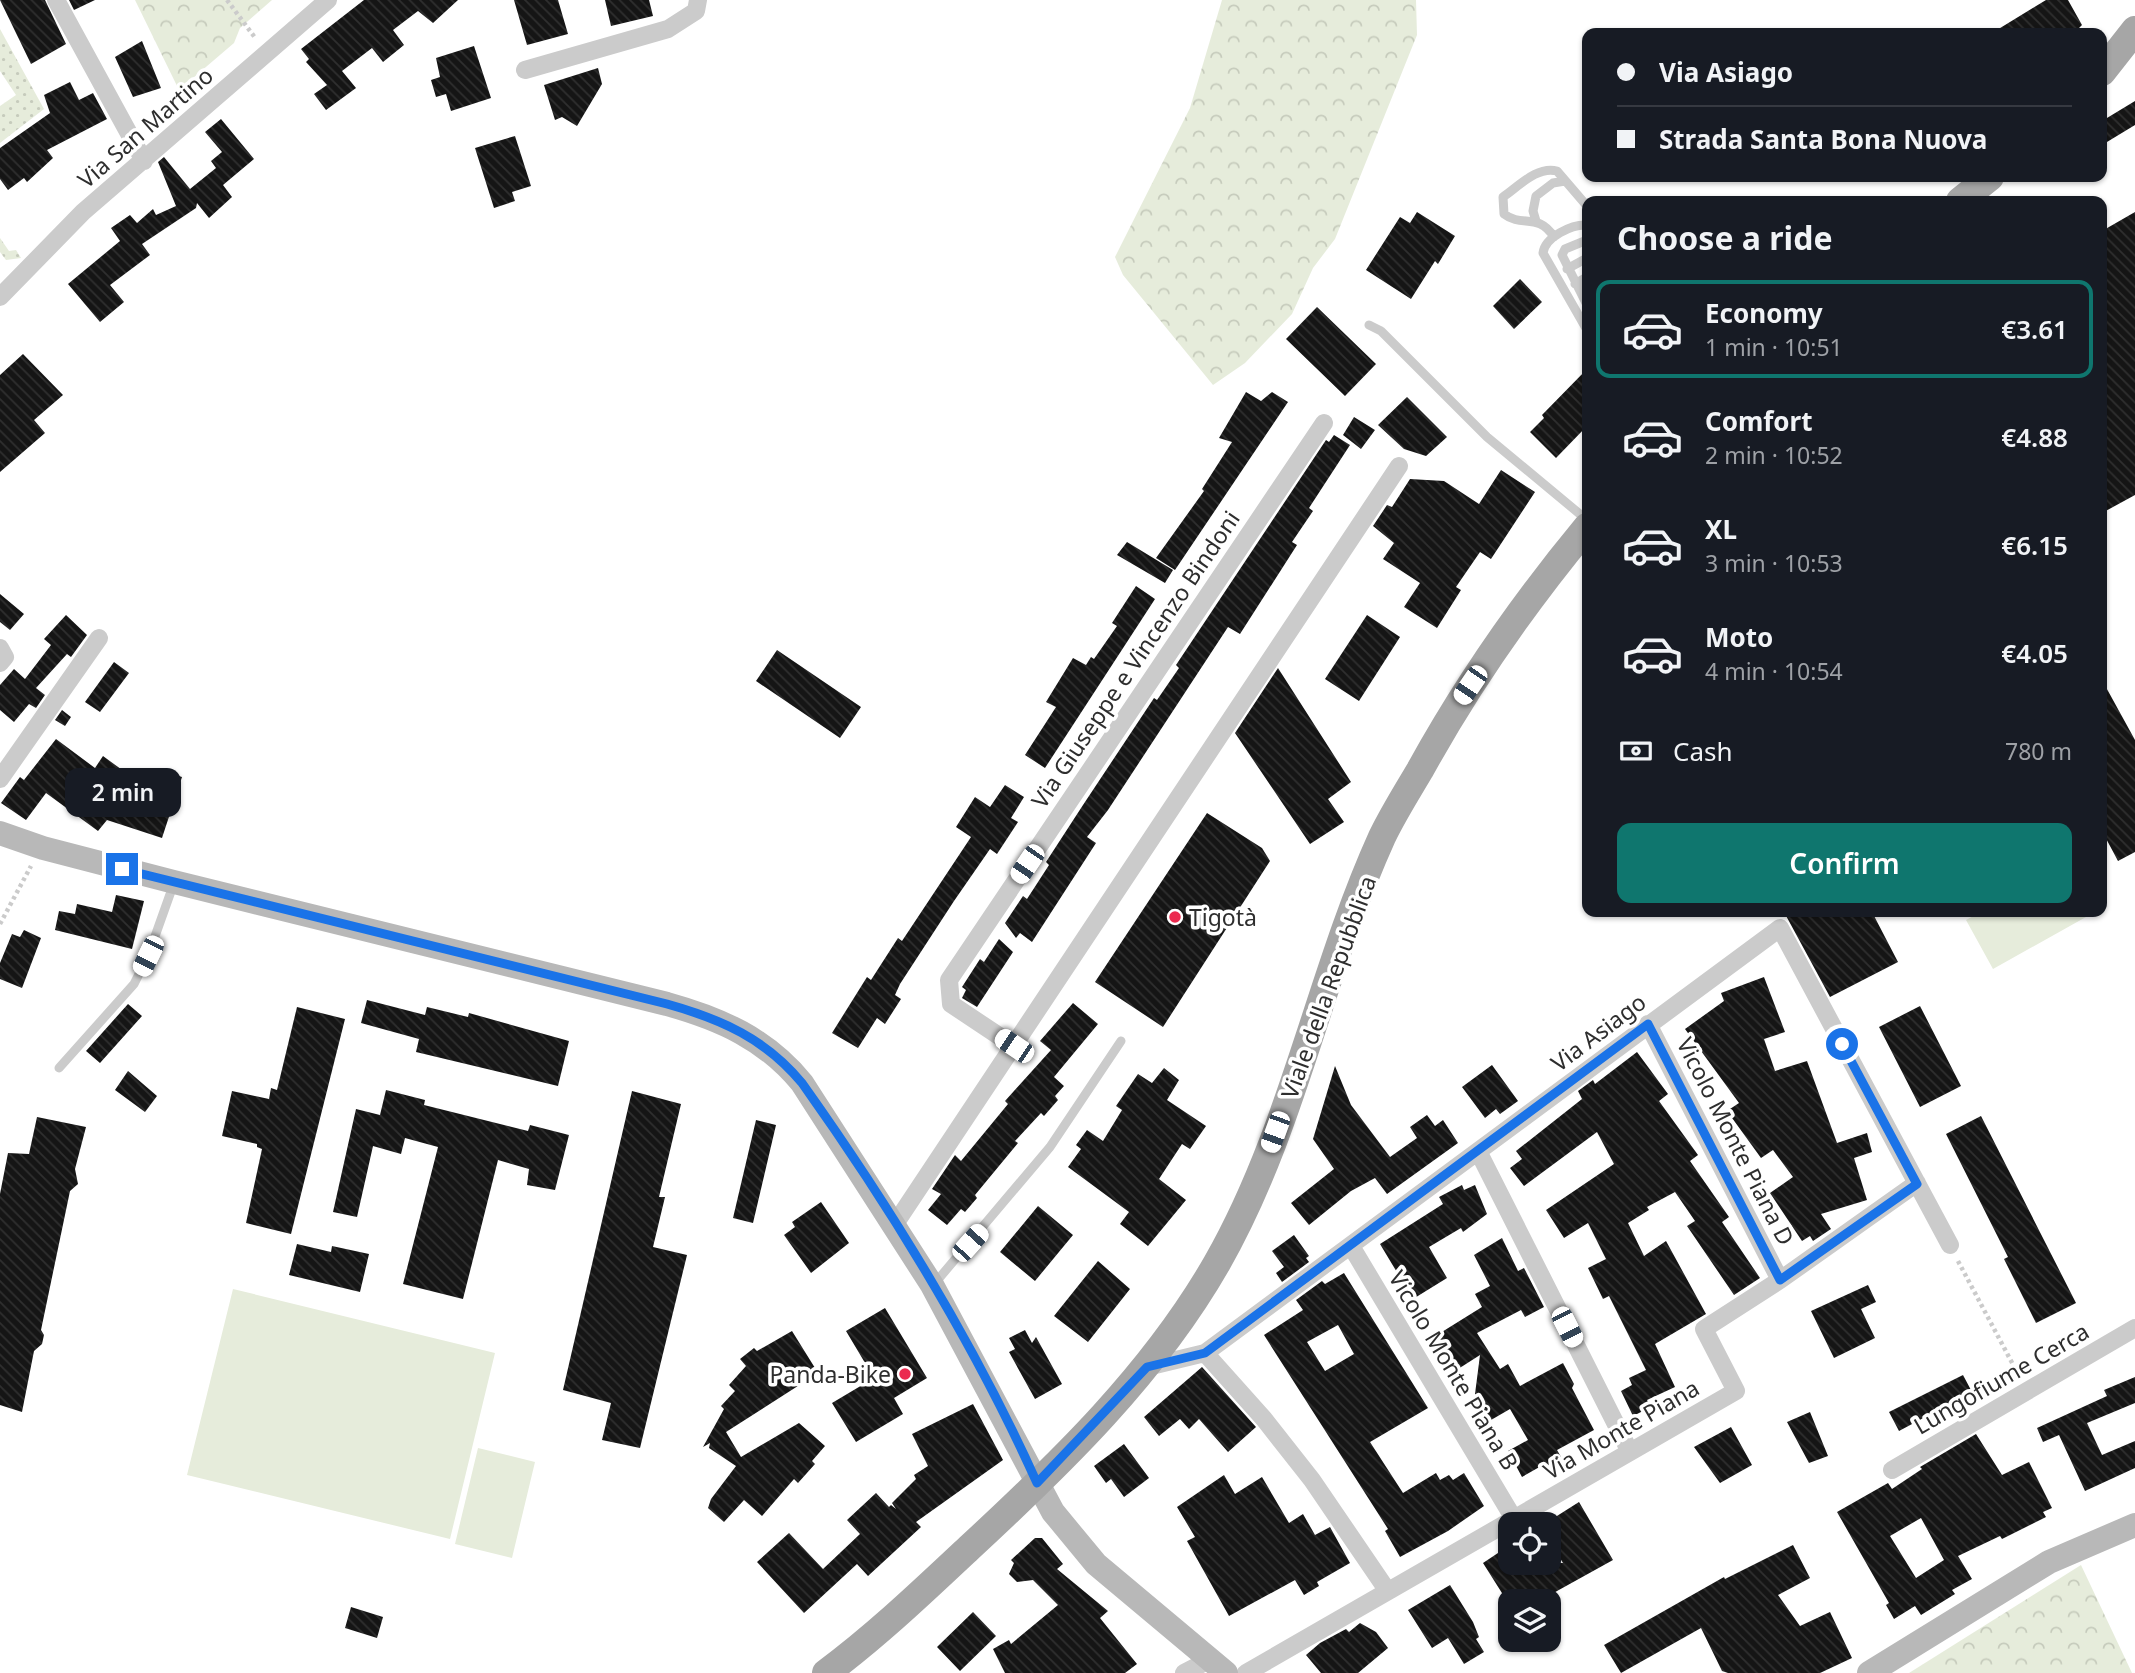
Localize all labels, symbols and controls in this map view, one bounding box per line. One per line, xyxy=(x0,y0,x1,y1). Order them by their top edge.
text: Via Asiago xyxy=(1659,54,1793,90)
street label: Via San Martino xyxy=(70,59,220,195)
text: Strada Santa Bona Nuova xyxy=(1659,121,1987,157)
text: Choose a ride xyxy=(1617,216,1833,259)
text: Economy xyxy=(1705,295,1823,331)
icon: car xyxy=(1621,298,1684,361)
text: €3.61 xyxy=(2001,311,2068,347)
text: 1 min · 10:51 xyxy=(1705,331,1843,363)
text: Comfort xyxy=(1705,403,1813,439)
icon: car xyxy=(1621,406,1684,469)
text: €4.88 xyxy=(2001,419,2068,455)
text: 2 min · 10:52 xyxy=(1705,439,1843,471)
street label: Via Giuseppe e Vincenzo Bindoni xyxy=(1023,504,1247,814)
text: XL xyxy=(1705,511,1737,547)
icon: car xyxy=(1621,514,1684,577)
text: €6.15 xyxy=(2001,527,2068,563)
text: 3 min · 10:53 xyxy=(1705,547,1843,579)
text: Moto xyxy=(1705,619,1773,655)
icon: car xyxy=(1621,622,1684,685)
text: €4.05 xyxy=(2001,635,2068,671)
text: 4 min · 10:54 xyxy=(1705,655,1843,687)
car xyxy=(1450,662,1491,708)
icon: cash xyxy=(1617,732,1655,770)
text: Cash xyxy=(1673,733,1733,769)
text: 780 m xyxy=(2005,735,2072,767)
callout: 2 min xyxy=(64,768,180,816)
text: 2 min xyxy=(92,776,154,808)
button: Confirm xyxy=(1617,823,2072,903)
car xyxy=(1007,841,1048,887)
route end xyxy=(106,853,138,885)
street label: Viale della Repubblica xyxy=(1273,871,1383,1103)
place label: Tigotà xyxy=(1189,901,1257,933)
marker: Tigotà xyxy=(1167,909,1183,925)
car xyxy=(130,933,167,979)
street label: Via Asiago xyxy=(1544,986,1652,1078)
car xyxy=(991,1026,1038,1066)
route start xyxy=(1826,1028,1858,1060)
street label: Vicolo Monte Piana D xyxy=(1670,1032,1802,1250)
car xyxy=(1258,1109,1293,1155)
car xyxy=(949,1220,992,1266)
street label: Vicolo Monte Piana B xyxy=(1382,1264,1526,1476)
car xyxy=(1549,1304,1586,1350)
street label: Lungofiume Cerca xyxy=(1907,1315,2095,1441)
place label: Panda-Bike xyxy=(769,1358,891,1390)
marker: Panda-Bike xyxy=(897,1366,913,1382)
street label: Via Monte Piana xyxy=(1537,1371,1705,1487)
map controls xyxy=(1498,1512,1561,1652)
button: locate xyxy=(1498,1512,1561,1575)
button: layers xyxy=(1498,1589,1561,1652)

